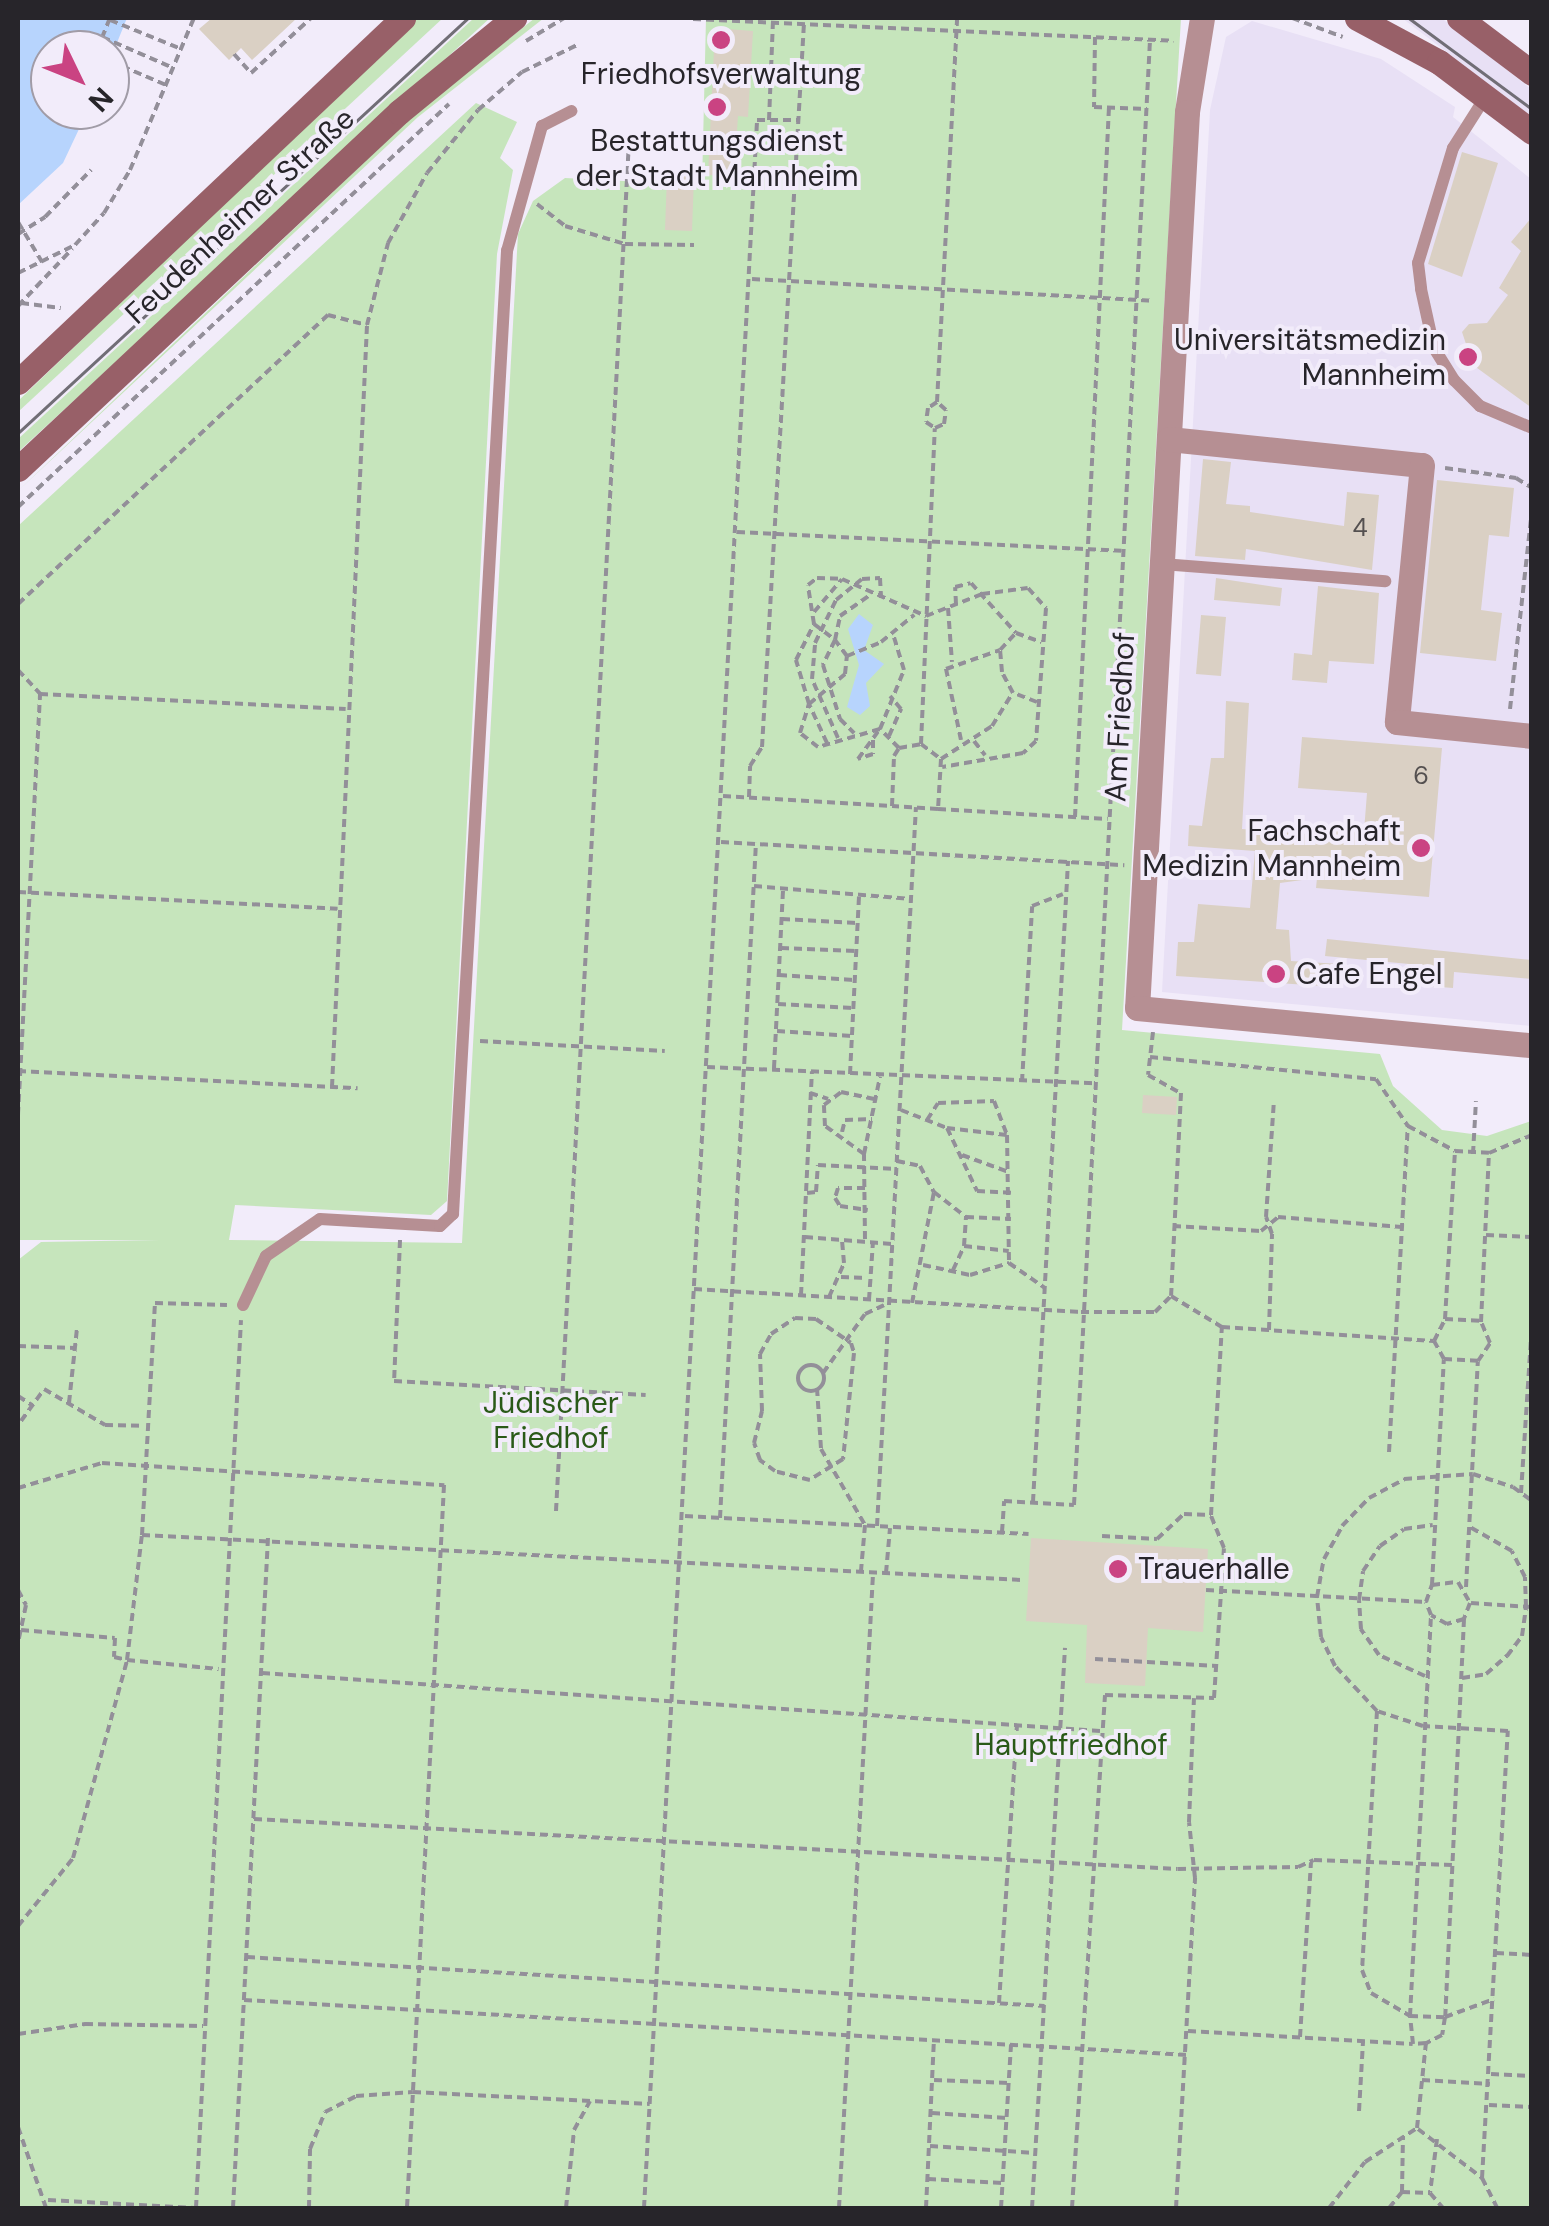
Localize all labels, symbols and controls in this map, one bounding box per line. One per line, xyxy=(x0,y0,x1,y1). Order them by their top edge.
marker: Friedhofsverwaltung xyxy=(710,29,732,51)
north arrow xyxy=(30,30,130,130)
place label: Friedhofsverwaltung xyxy=(581,56,861,92)
text: N xyxy=(80,79,121,120)
marker: Bestattungsdienst der Stadt Mannheim xyxy=(706,96,728,118)
street label: Feudenheimer Straße xyxy=(118,101,362,331)
place label: Bestattungsdienst der Stadt Mannheim xyxy=(575,123,859,194)
place label: Universitätsmedizin Mannheim xyxy=(1174,322,1446,392)
marker: Universitätsmedizin Mannheim xyxy=(1455,344,1481,370)
house number: 4 xyxy=(1352,513,1368,543)
street label: Am Friedhof xyxy=(1098,631,1142,803)
house number: 6 xyxy=(1413,761,1429,791)
place label: Fachschaft Medizin Mannheim xyxy=(1142,813,1401,884)
marker: Fachschaft Medizin Mannheim xyxy=(1410,837,1432,859)
place label: Cafe Engel xyxy=(1296,956,1442,992)
marker: Cafe Engel xyxy=(1265,963,1287,985)
park label: Jüdischer Friedhof xyxy=(483,1385,619,1456)
place label: Trauerhalle xyxy=(1138,1551,1290,1587)
marker: Trauerhalle xyxy=(1107,1558,1129,1580)
park label: Hauptfriedhof xyxy=(974,1727,1168,1763)

